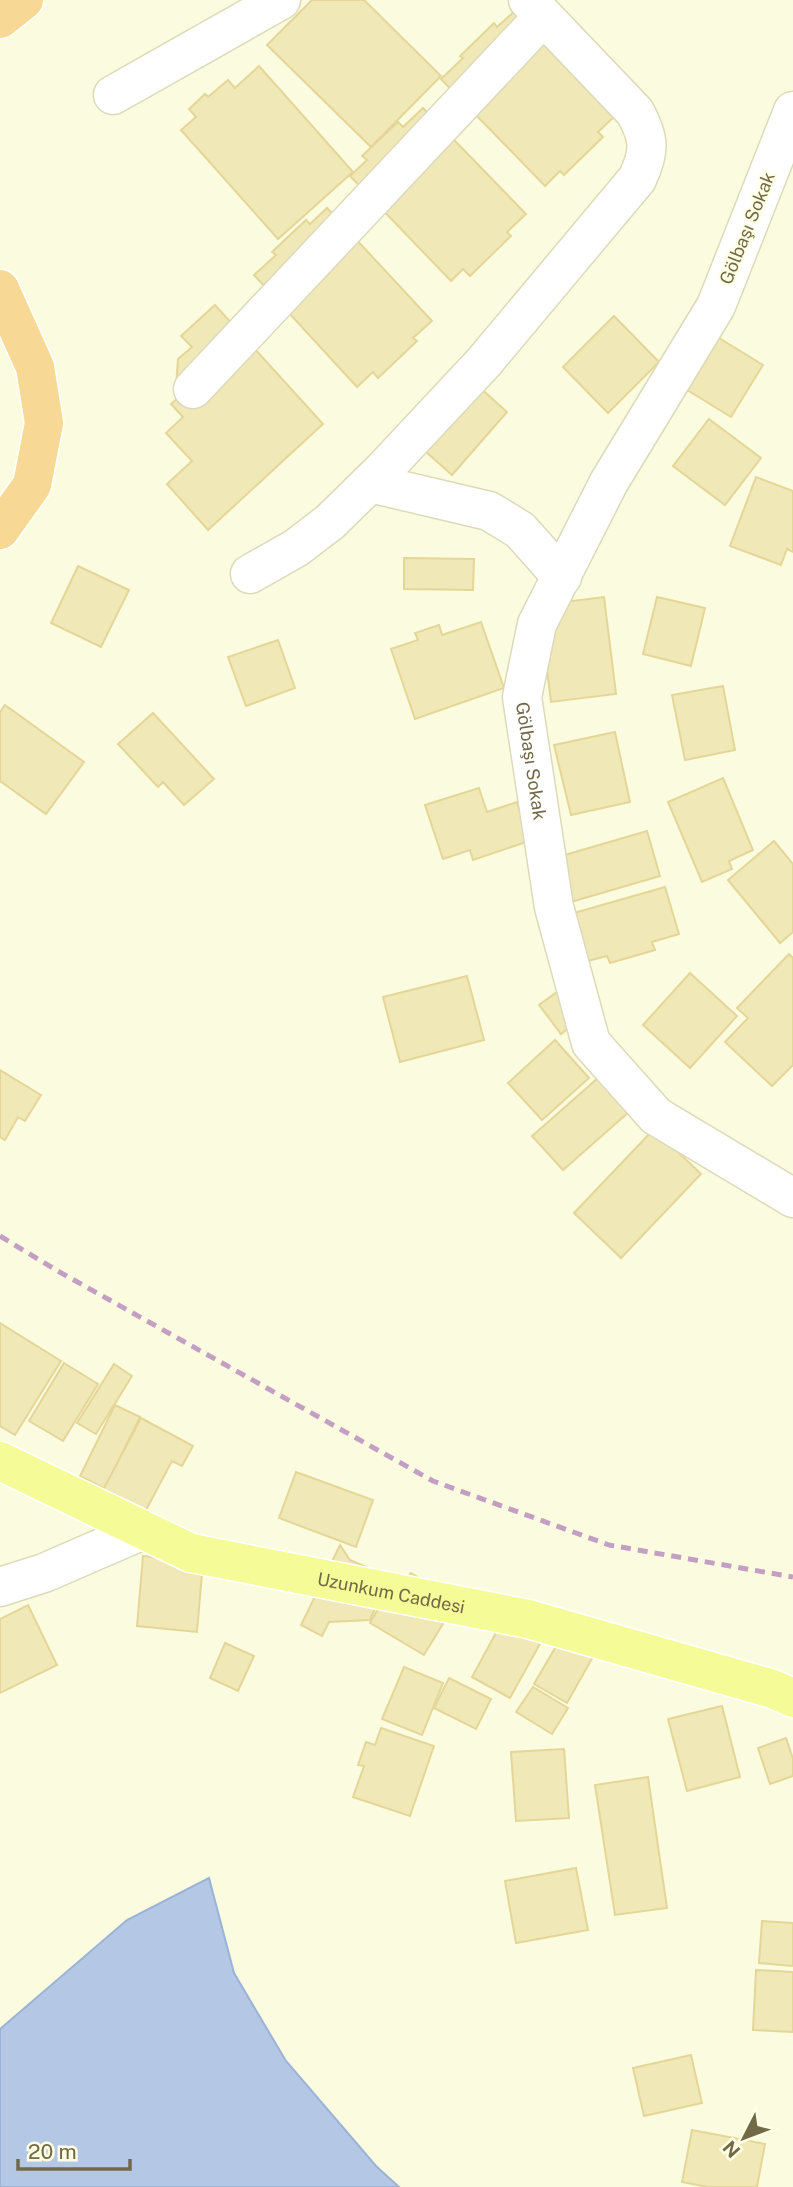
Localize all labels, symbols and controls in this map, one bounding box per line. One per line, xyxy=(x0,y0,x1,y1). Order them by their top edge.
street label: Gölbaşı Sokak xyxy=(715,169,779,287)
street label: Gölbaşı Sokak xyxy=(512,700,551,821)
street label: Uzunkum Caddesi xyxy=(316,1567,467,1617)
north arrow xyxy=(709,2103,779,2173)
scale bar xyxy=(18,2128,130,2172)
text: N xyxy=(718,2136,745,2162)
text: 20 m xyxy=(28,2139,77,2164)

